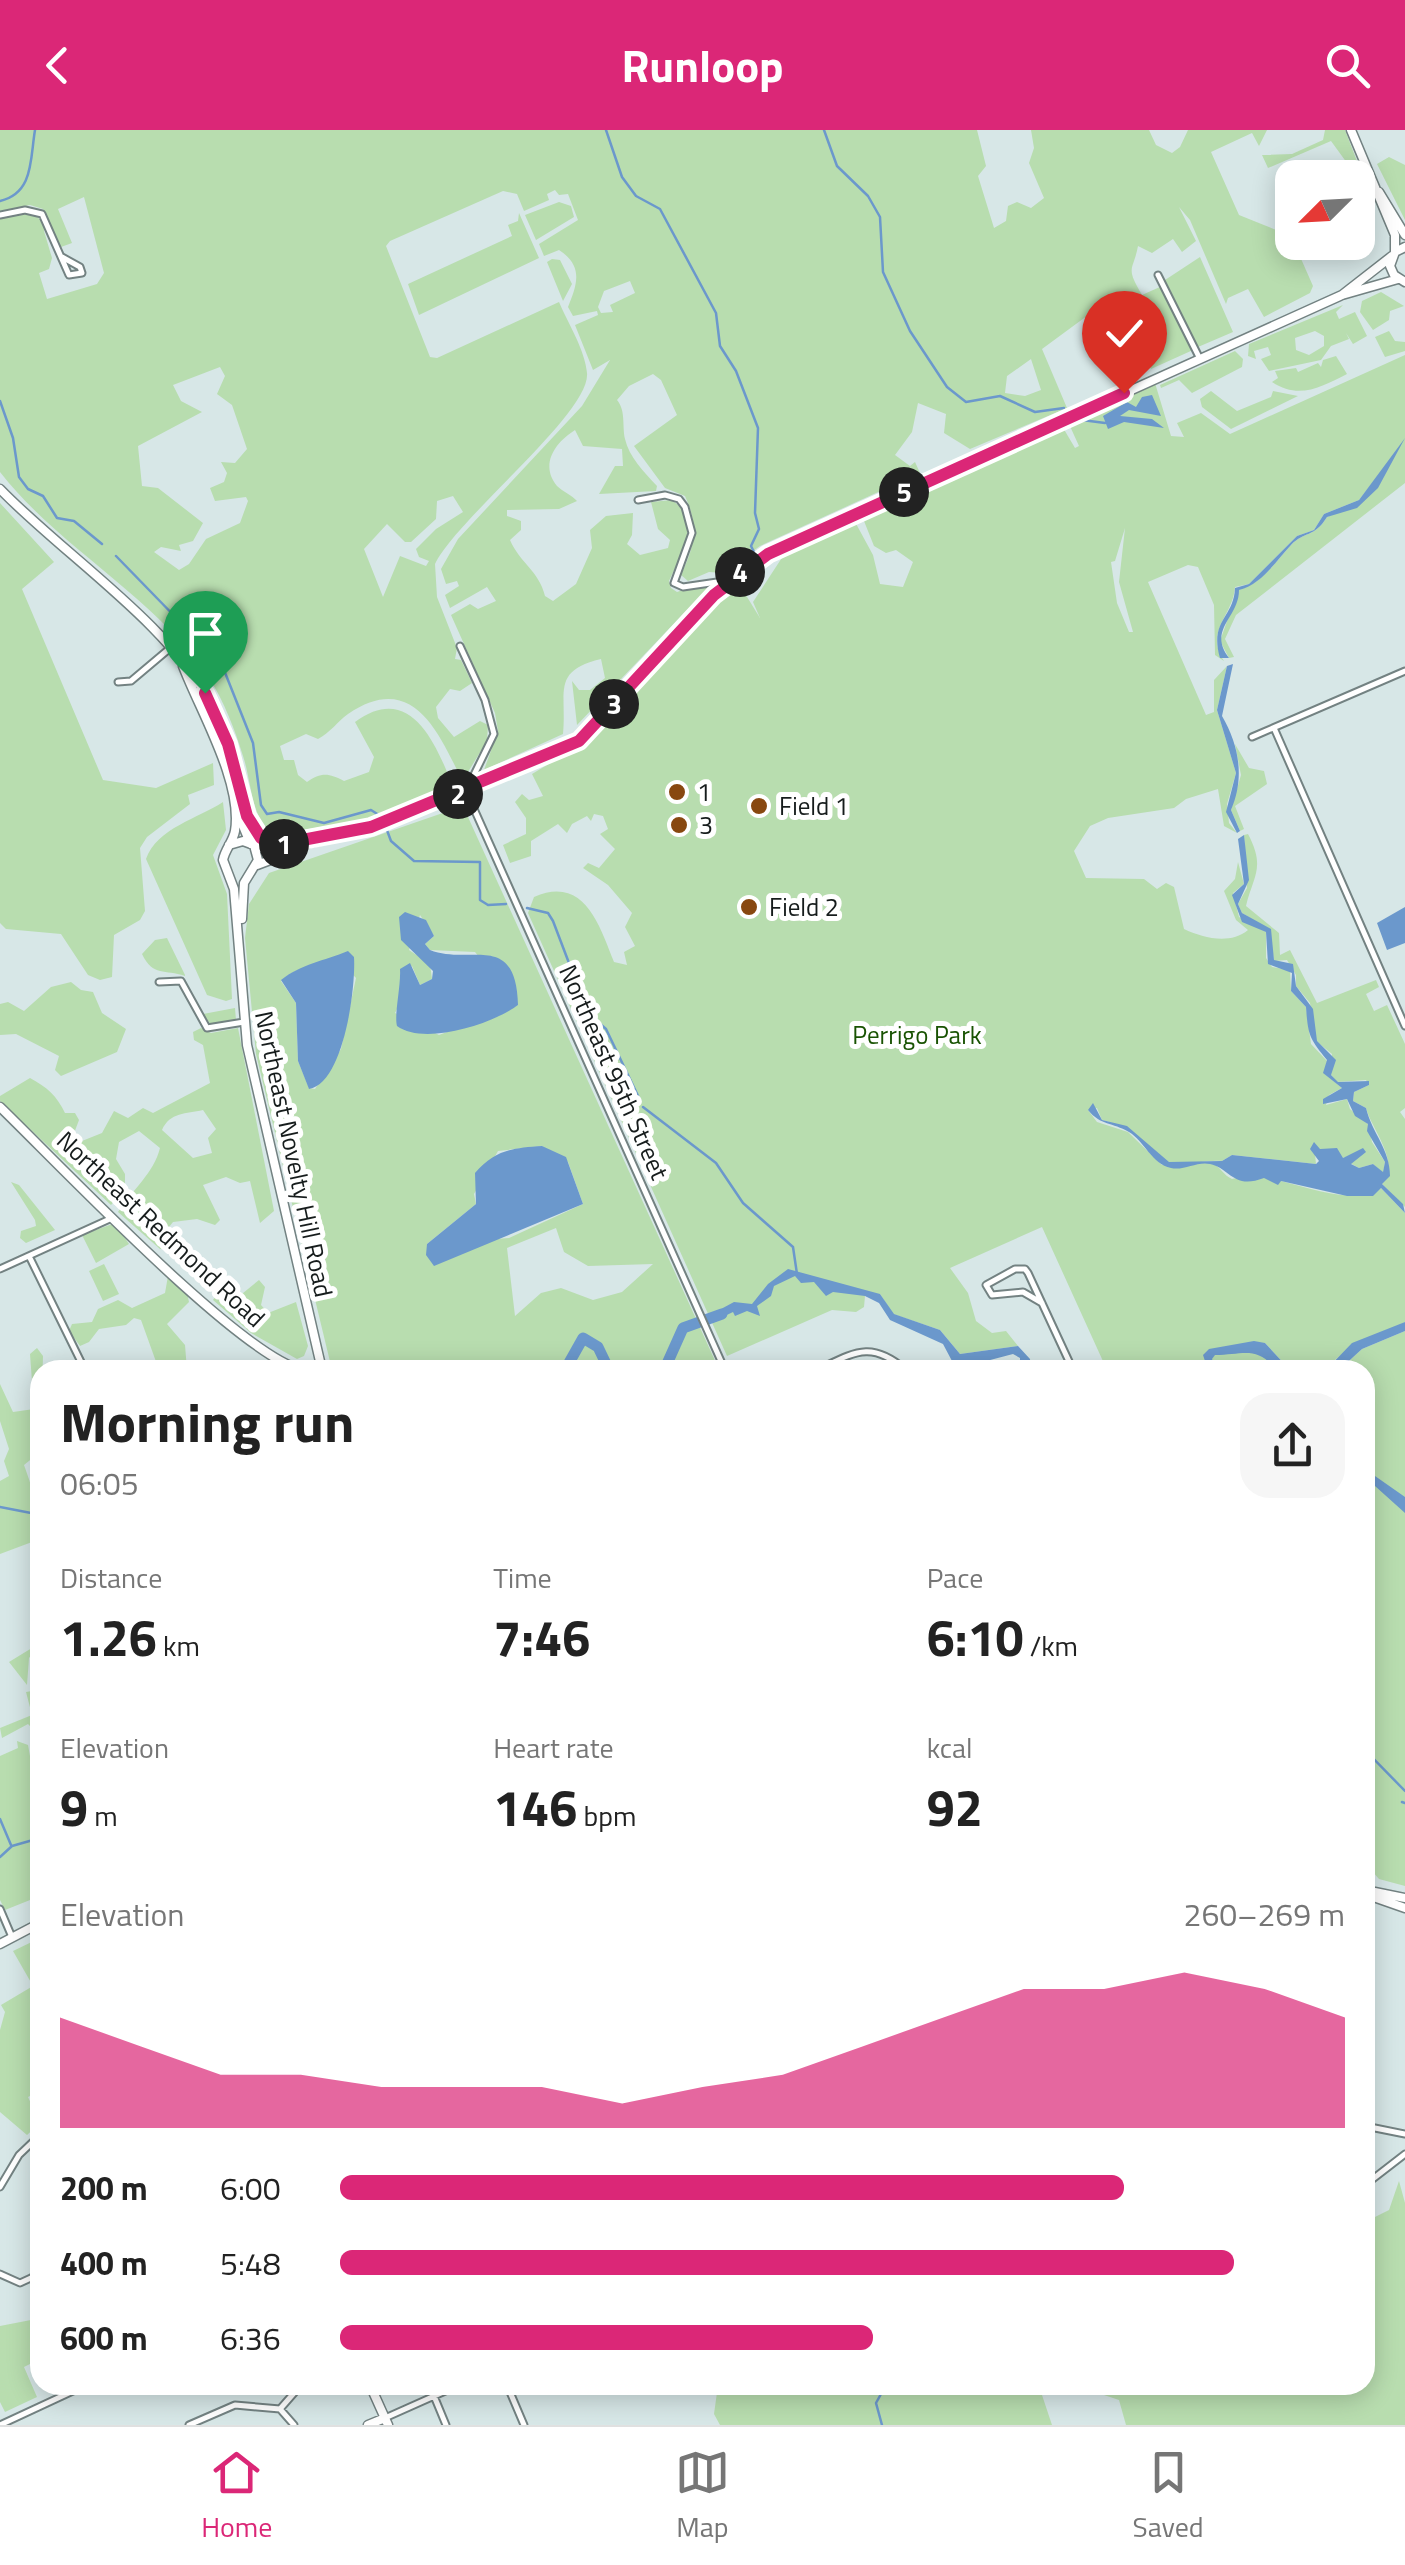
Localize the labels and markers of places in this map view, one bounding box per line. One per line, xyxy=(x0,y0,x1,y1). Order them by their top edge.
pin xyxy=(1082,291,1167,394)
pin: 5 xyxy=(879,467,929,517)
pin: 4 xyxy=(715,547,765,597)
pin xyxy=(163,591,248,694)
pin: 3 xyxy=(589,679,639,729)
pin: 2 xyxy=(433,769,483,819)
place label: 1 xyxy=(697,773,711,811)
marker: 1 xyxy=(666,781,688,803)
place label: Field 1 xyxy=(779,787,849,825)
marker: Field 1 xyxy=(748,795,770,817)
place label: 3 xyxy=(699,806,713,844)
marker: 3 xyxy=(668,814,690,836)
pin: 1 xyxy=(259,819,309,869)
place label: Field 2 xyxy=(769,888,839,926)
marker: Field 2 xyxy=(738,896,760,918)

